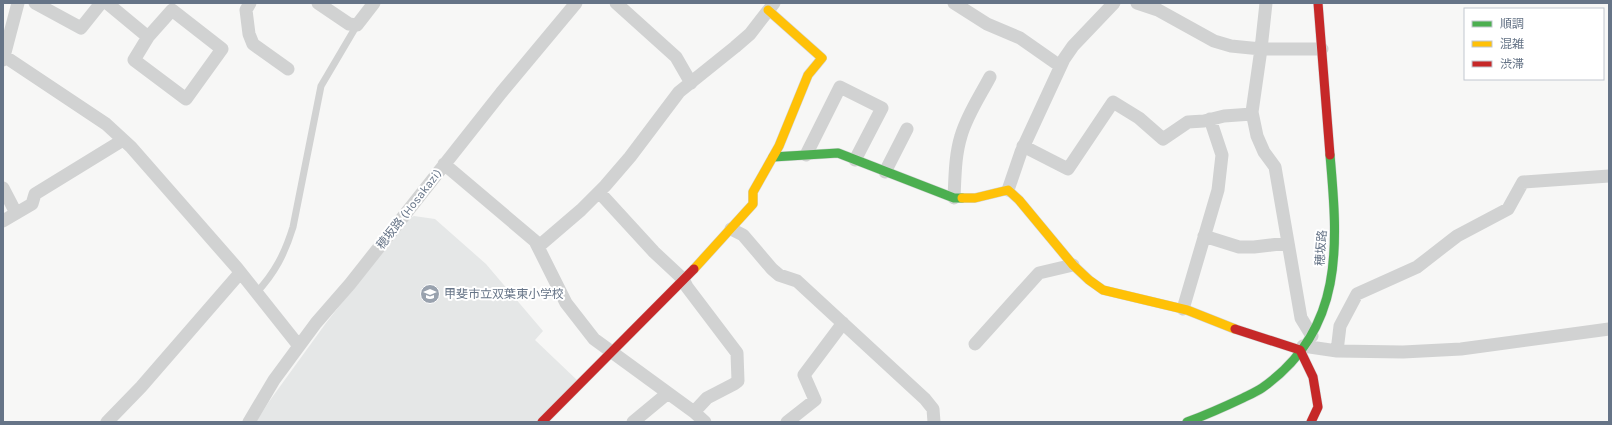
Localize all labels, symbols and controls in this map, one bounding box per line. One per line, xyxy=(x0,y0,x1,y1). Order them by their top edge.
legend xyxy=(1464,8,1604,80)
text: 順調 xyxy=(1500,17,1524,31)
text: 混雑 xyxy=(1500,37,1524,51)
text: 渋滞 xyxy=(1500,57,1524,71)
street label: 穂坂路 (Hosakazi) xyxy=(373,166,445,252)
street label: 穂坂路 xyxy=(1313,230,1329,266)
school or university icon: 甲斐市立双葉東小学校 xyxy=(419,283,441,305)
place label: 甲斐市立双葉東小学校 xyxy=(444,287,564,301)

